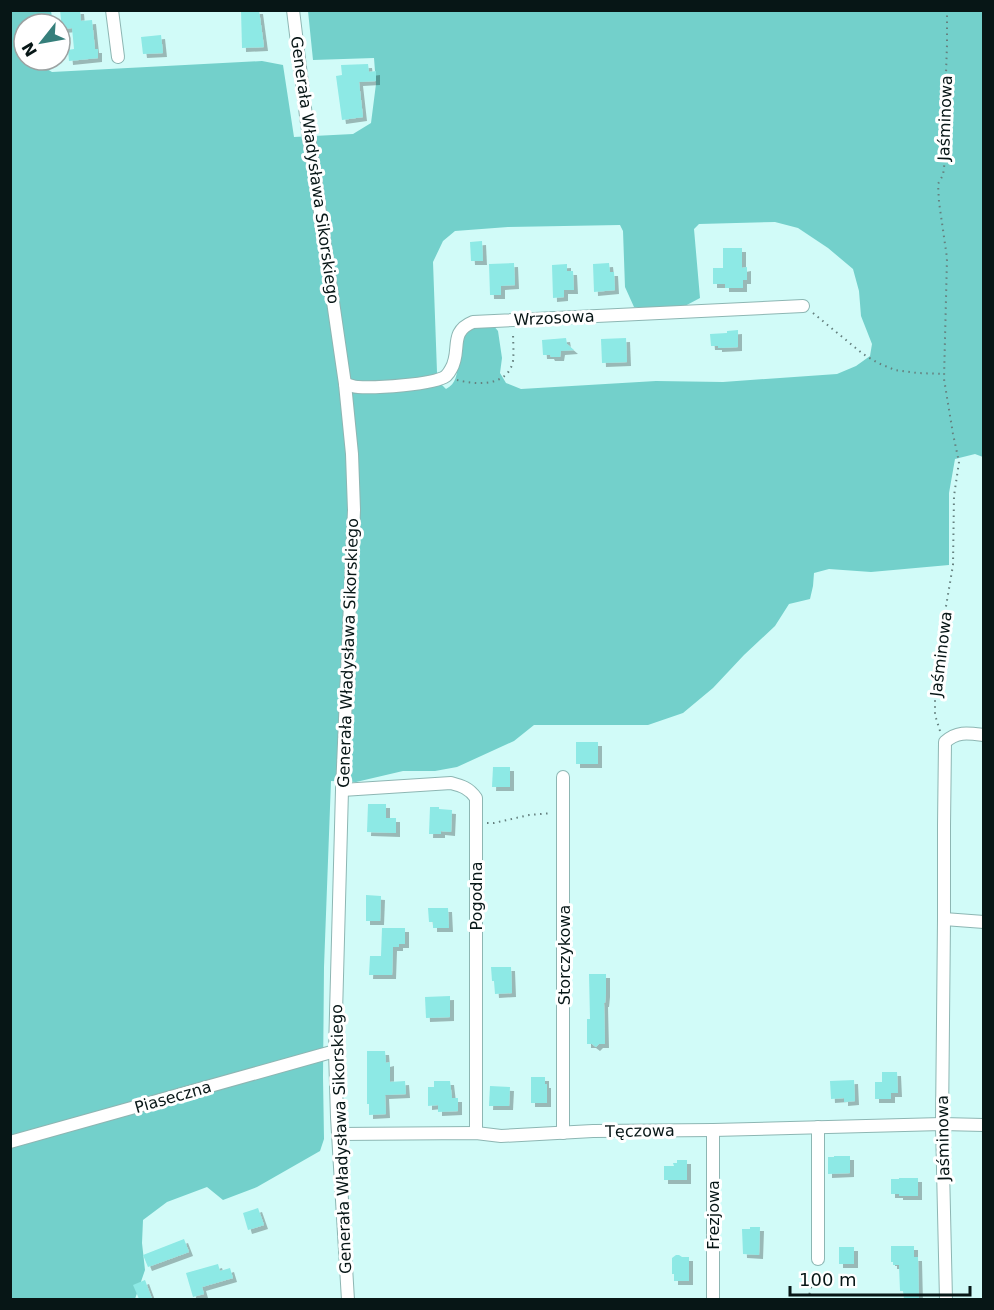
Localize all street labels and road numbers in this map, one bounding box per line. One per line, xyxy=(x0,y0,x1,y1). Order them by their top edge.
street label: Generała Władysława Sikorskiego xyxy=(287,35,343,305)
street label: Jaśminowa xyxy=(934,75,956,162)
street label: Wrzosowa xyxy=(513,306,595,330)
street label: Generała Władysława Sikorskiego xyxy=(334,518,362,788)
street label: Jaśminowa xyxy=(926,610,956,699)
street label: Pogodna xyxy=(467,862,486,930)
street label: Storczykowa xyxy=(555,905,574,1005)
street label: Generała Władysława Sikorskiego xyxy=(327,1004,355,1274)
street label: Piaseczna xyxy=(132,1077,214,1117)
street label: Jaśminowa xyxy=(933,1095,953,1182)
street label: Tęczowa xyxy=(604,1121,675,1141)
street label: Frezjowa xyxy=(704,1180,723,1250)

